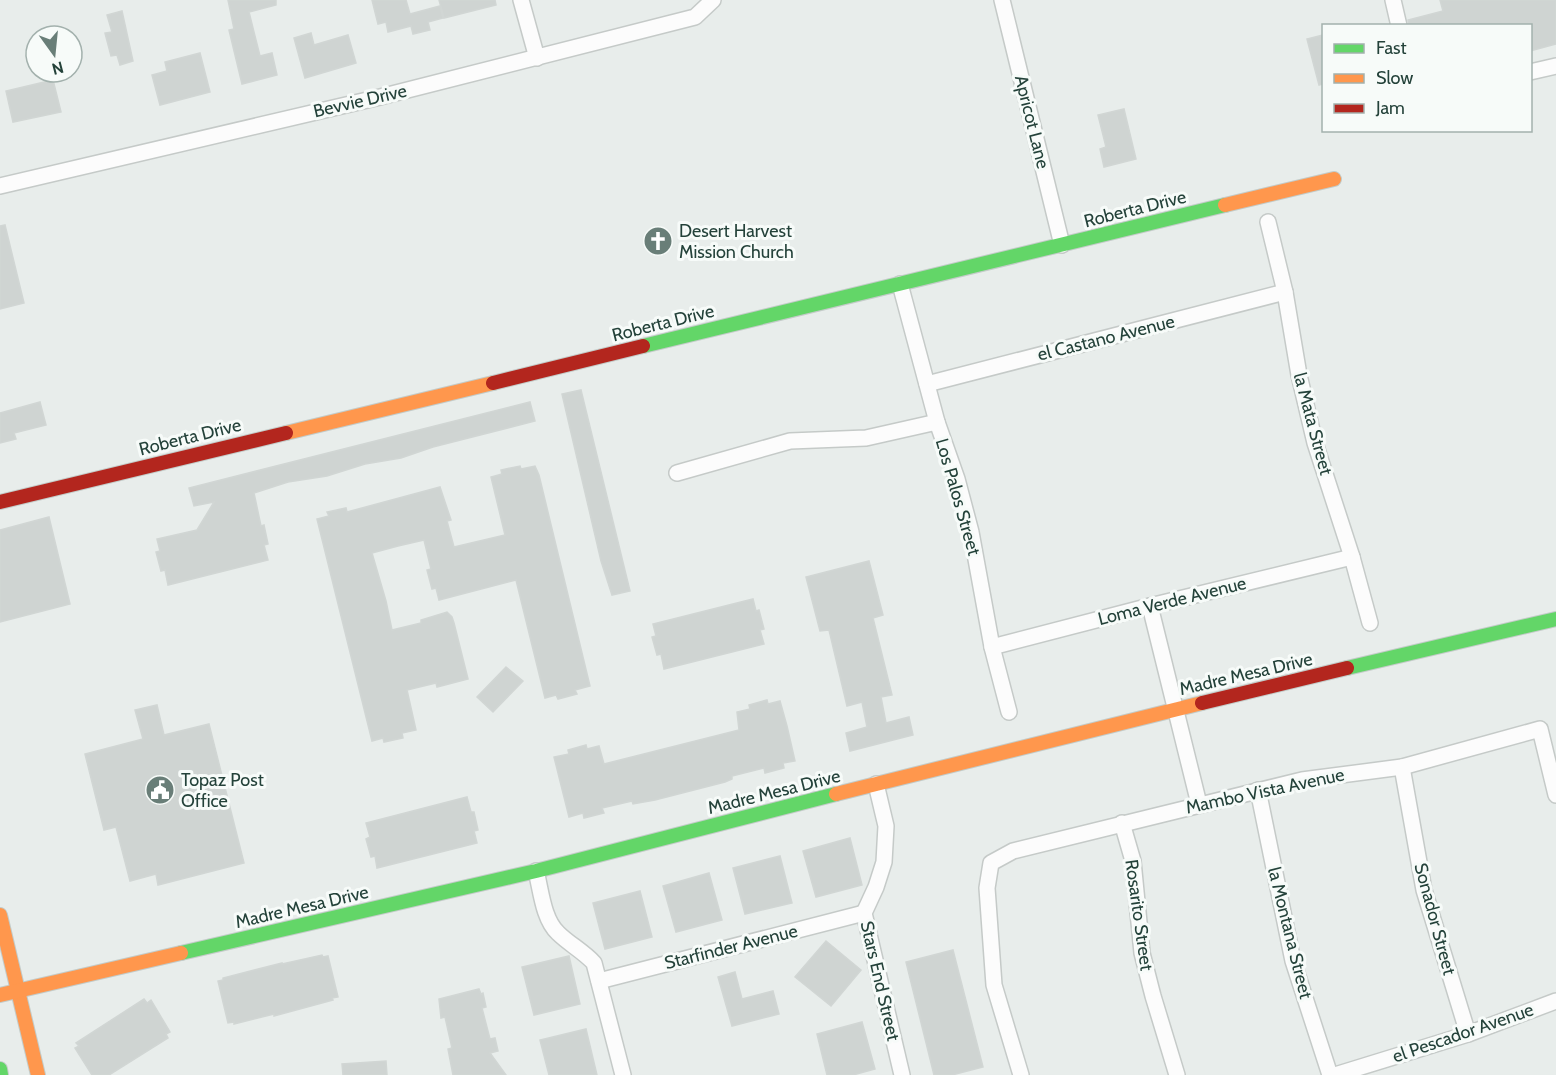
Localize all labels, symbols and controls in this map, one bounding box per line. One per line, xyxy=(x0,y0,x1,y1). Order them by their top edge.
north arrow xyxy=(24,24,84,84)
legend xyxy=(1322,24,1532,132)
text: Fast xyxy=(1376,37,1407,59)
text: N xyxy=(50,57,66,79)
text: Slow xyxy=(1376,67,1413,89)
street label: Apricot Lane xyxy=(1010,73,1054,171)
street label: Bevvie Drive xyxy=(311,80,409,122)
text: Jam xyxy=(1375,97,1405,119)
street label: Roberta Drive xyxy=(1082,186,1188,232)
place label: Desert Harvest Mission Church xyxy=(679,220,794,263)
church icon: Desert Harvest Mission Church xyxy=(642,225,674,257)
street label: Roberta Drive xyxy=(610,300,716,346)
street label: el Castano Avenue xyxy=(1035,310,1177,366)
street label: la Mata Street xyxy=(1289,370,1337,478)
street label: Roberta Drive xyxy=(137,414,243,460)
street label: Los Palos Street xyxy=(931,436,985,558)
street label: Loma Verde Avenue xyxy=(1096,572,1248,630)
street label: Madre Mesa Drive xyxy=(1177,648,1315,700)
street label: Mambo Vista Avenue xyxy=(1184,763,1346,819)
street label: Madre Mesa Drive xyxy=(705,765,843,819)
place label: Topaz Post Office xyxy=(181,769,264,812)
public building icon: Topaz Post Office xyxy=(144,774,176,806)
street label: Rosarito Street xyxy=(1120,858,1158,972)
street label: Sonador Street xyxy=(1409,861,1461,977)
street label: la Montana Street xyxy=(1263,865,1317,1001)
street label: Madre Mesa Drive xyxy=(233,881,371,933)
street label: Stars End Street xyxy=(856,919,904,1043)
street label: Starfinder Avenue xyxy=(662,920,800,974)
street label: el Pescador Avenue xyxy=(1390,999,1536,1067)

